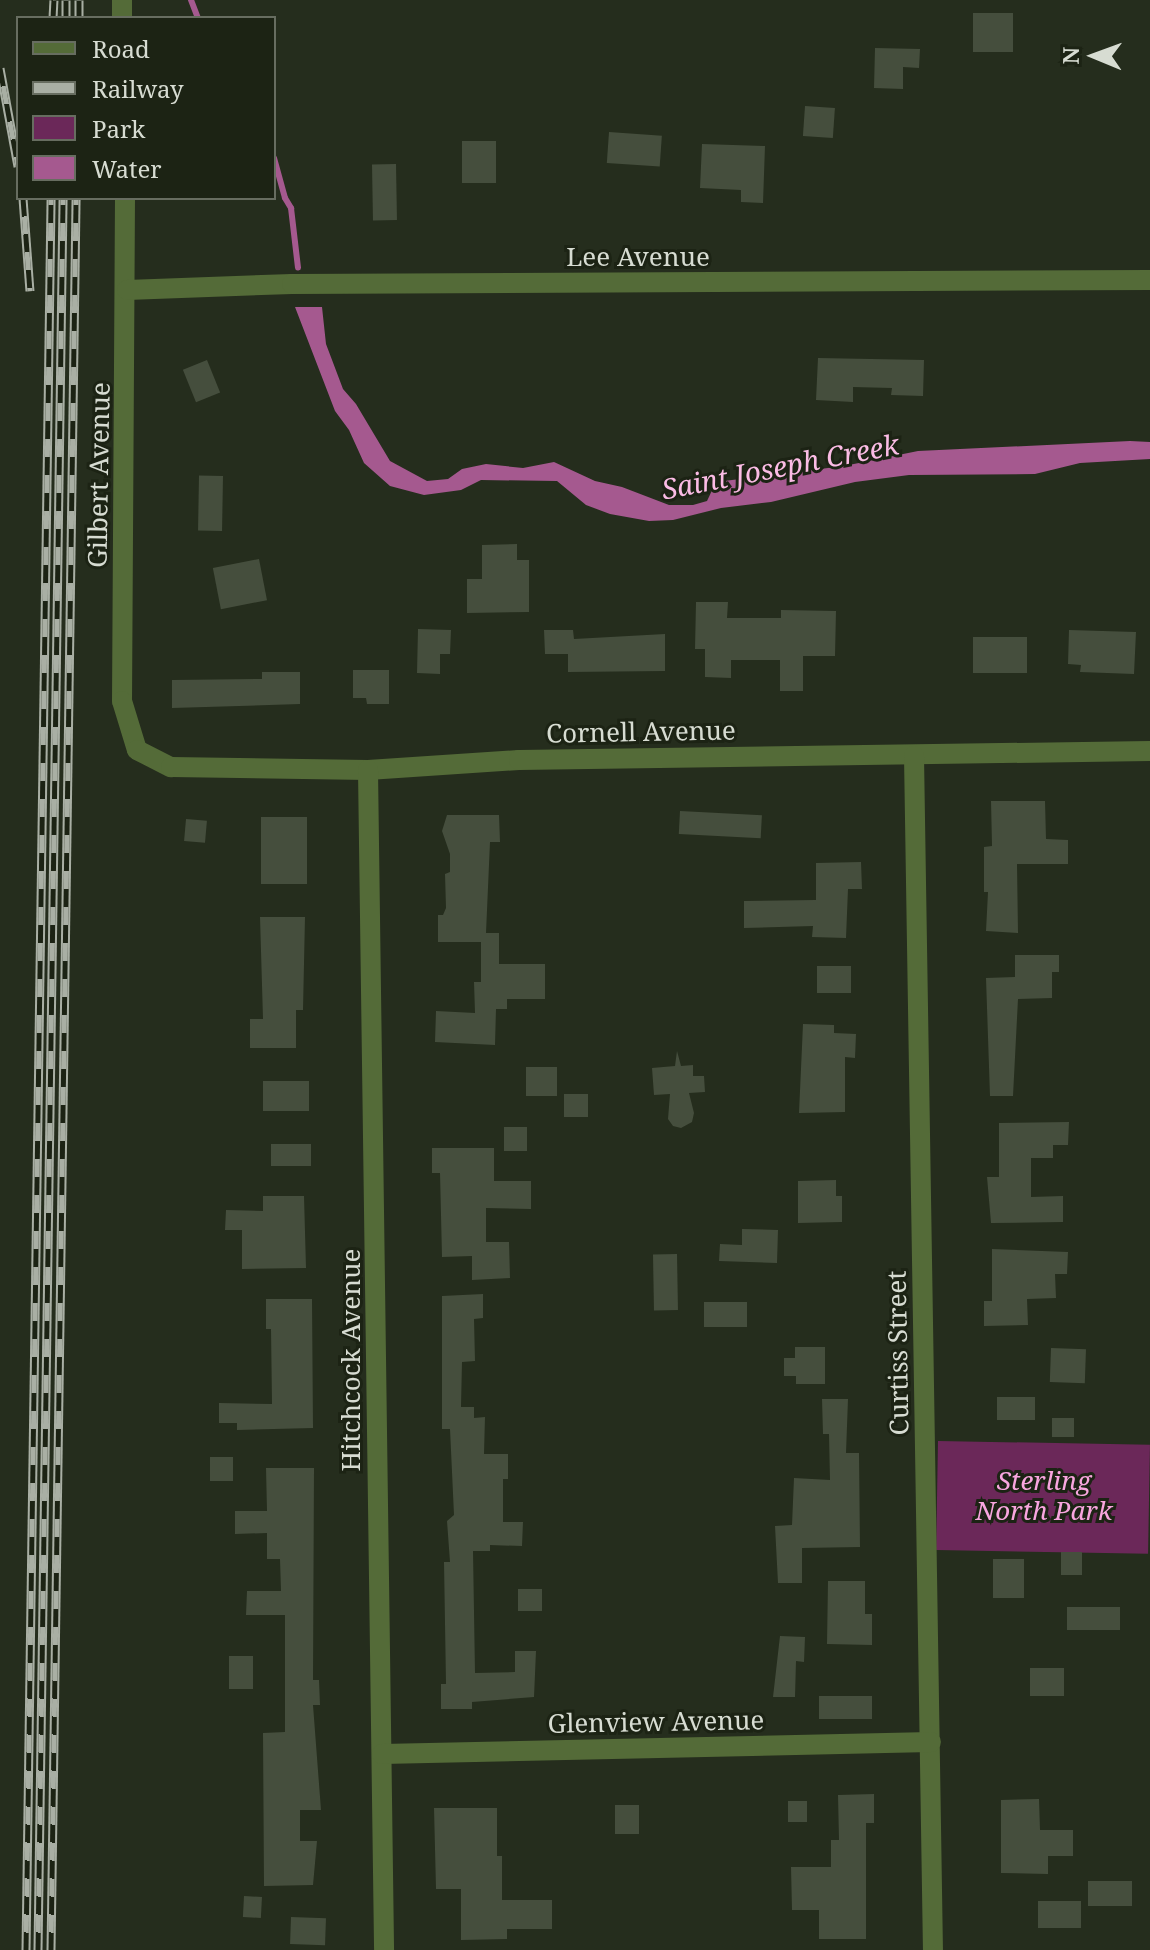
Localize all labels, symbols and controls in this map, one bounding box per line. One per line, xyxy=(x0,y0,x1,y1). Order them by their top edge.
legend xyxy=(16,16,276,200)
north arrow xyxy=(1054,16,1134,96)
text: Road xyxy=(92,32,150,65)
text: N xyxy=(1055,47,1085,65)
text: Railway xyxy=(92,72,184,105)
text: Park xyxy=(92,112,145,145)
text: Water xyxy=(92,152,162,185)
street label: Lee Avenue xyxy=(566,241,710,273)
street label: Gilbert Avenue xyxy=(82,382,116,568)
water label: Saint Joseph Creek xyxy=(658,427,902,505)
street label: Cornell Avenue xyxy=(546,715,736,749)
street label: Hitchcock Avenue xyxy=(335,1249,367,1471)
street label: Curtiss Street xyxy=(881,1270,915,1436)
park label: Sterling North Park xyxy=(976,1465,1112,1526)
street label: Glenview Avenue xyxy=(547,1705,765,1739)

